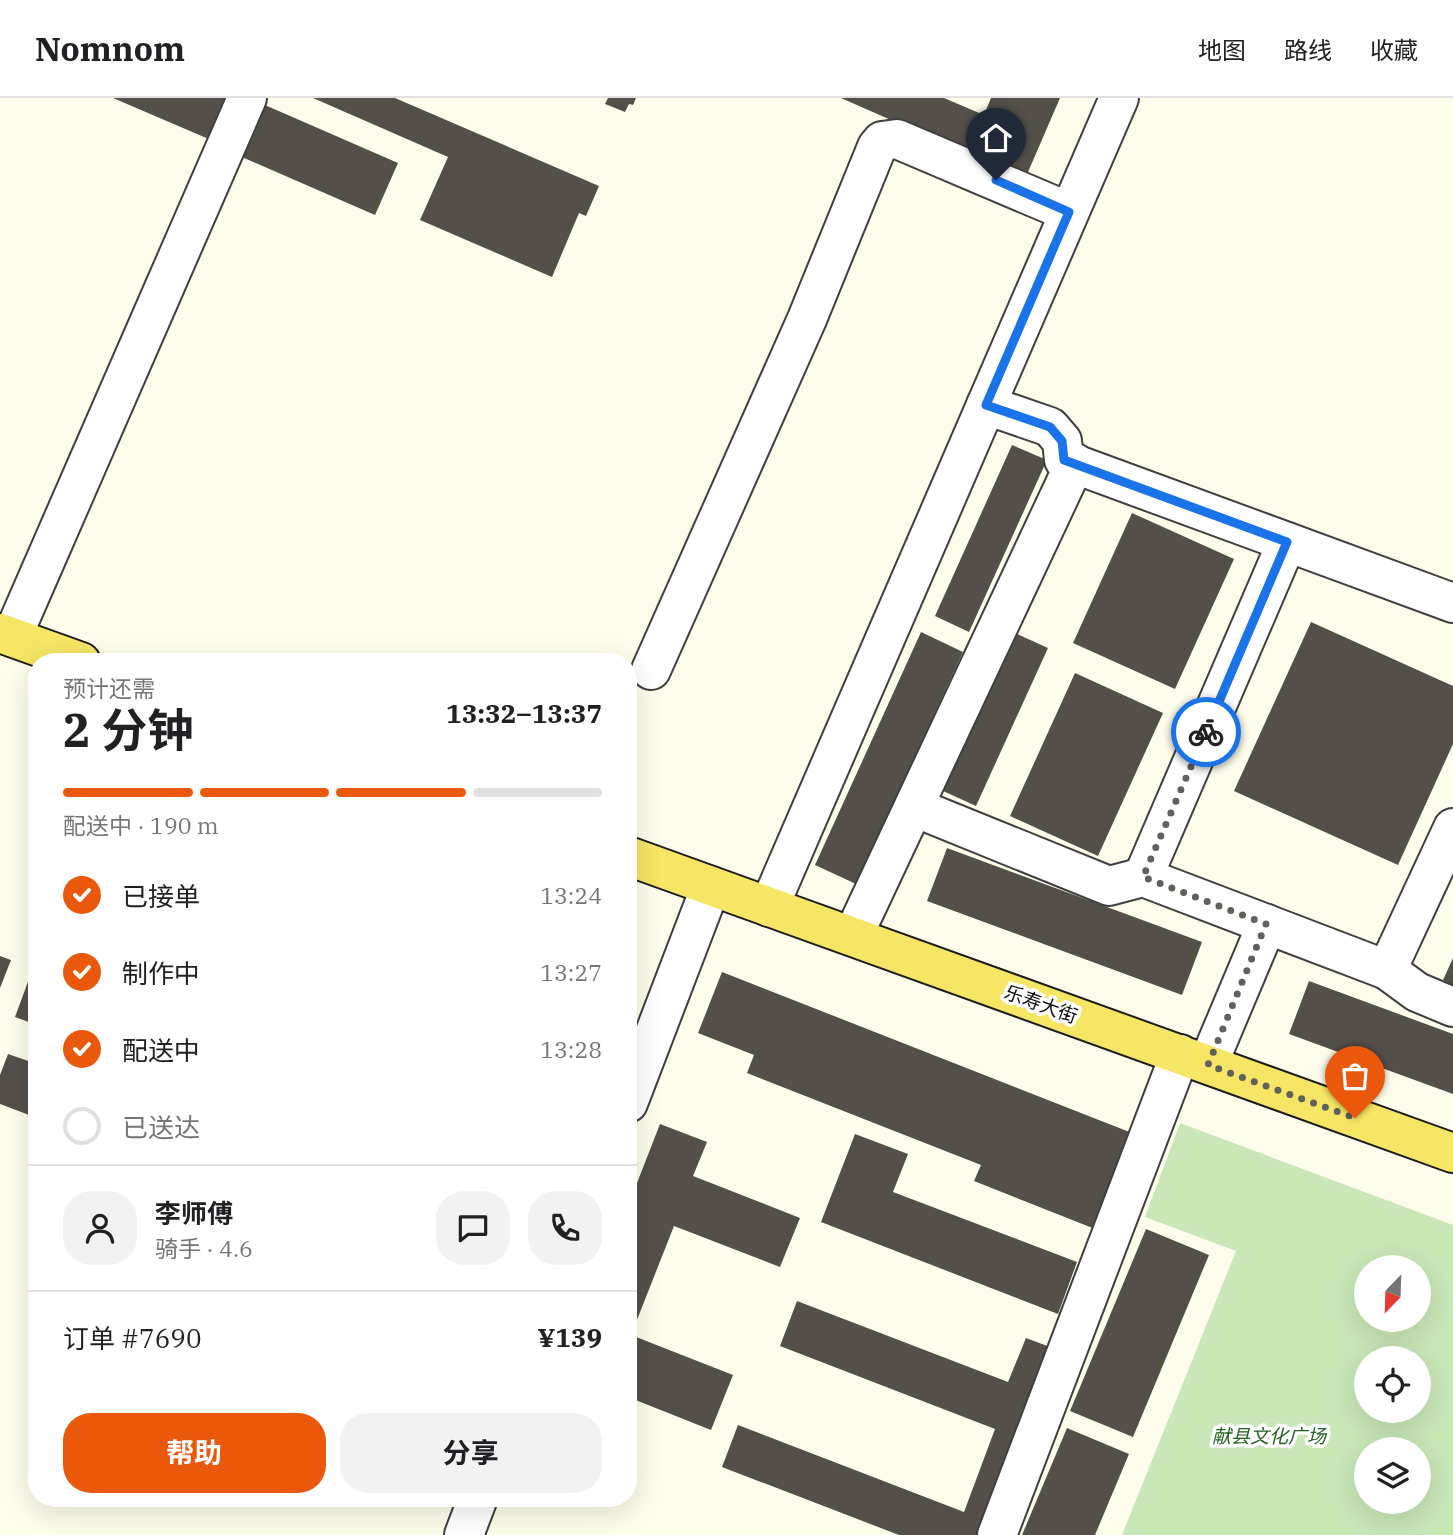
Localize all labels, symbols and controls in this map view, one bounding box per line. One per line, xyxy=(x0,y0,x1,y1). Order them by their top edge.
text: Nomnom xyxy=(35,27,185,70)
text: 地图 xyxy=(1198,34,1246,66)
text: 路线 xyxy=(1284,34,1332,66)
text: 收藏 xyxy=(1370,34,1418,66)
pin xyxy=(966,108,1026,180)
icon: home xyxy=(977,119,1015,157)
text: 预计还需 xyxy=(63,673,155,703)
text: 13:32–13:37 xyxy=(446,696,602,730)
courier xyxy=(1171,697,1241,767)
text: 2 分钟 xyxy=(63,700,193,760)
icon: bike xyxy=(1187,713,1225,751)
text: 配送中 · 190 m xyxy=(63,810,219,840)
icon: check xyxy=(63,876,101,914)
text: 已接单 xyxy=(122,879,200,913)
text: 13:24 xyxy=(540,880,602,910)
icon: check xyxy=(63,953,101,991)
text: 制作中 xyxy=(122,956,200,990)
text: 13:27 xyxy=(540,957,602,987)
street label: 乐寿大街 xyxy=(1001,980,1081,1028)
icon: check xyxy=(63,1030,101,1068)
text: 配送中 xyxy=(122,1033,200,1067)
text: 13:28 xyxy=(540,1034,602,1064)
pin xyxy=(1325,1046,1385,1118)
icon: bag xyxy=(1336,1057,1374,1095)
text: 已送达 xyxy=(122,1110,200,1144)
button: person xyxy=(63,1191,137,1265)
button: chat xyxy=(436,1191,510,1265)
button: phone xyxy=(528,1191,602,1265)
text: 李师傅 xyxy=(155,1196,233,1230)
text: 骑手 · 4.6 xyxy=(155,1233,253,1263)
north arrow xyxy=(1354,1255,1432,1332)
map controls xyxy=(1354,1255,1431,1514)
text: ¥139 xyxy=(537,1320,602,1354)
text: 订单 #7690 xyxy=(63,1321,202,1355)
button: locate xyxy=(1354,1346,1431,1423)
button: 帮助 xyxy=(63,1413,326,1493)
button: 分享 xyxy=(340,1413,602,1493)
park label: 献县文化广场 xyxy=(1212,1424,1328,1448)
button: layers xyxy=(1354,1437,1431,1514)

